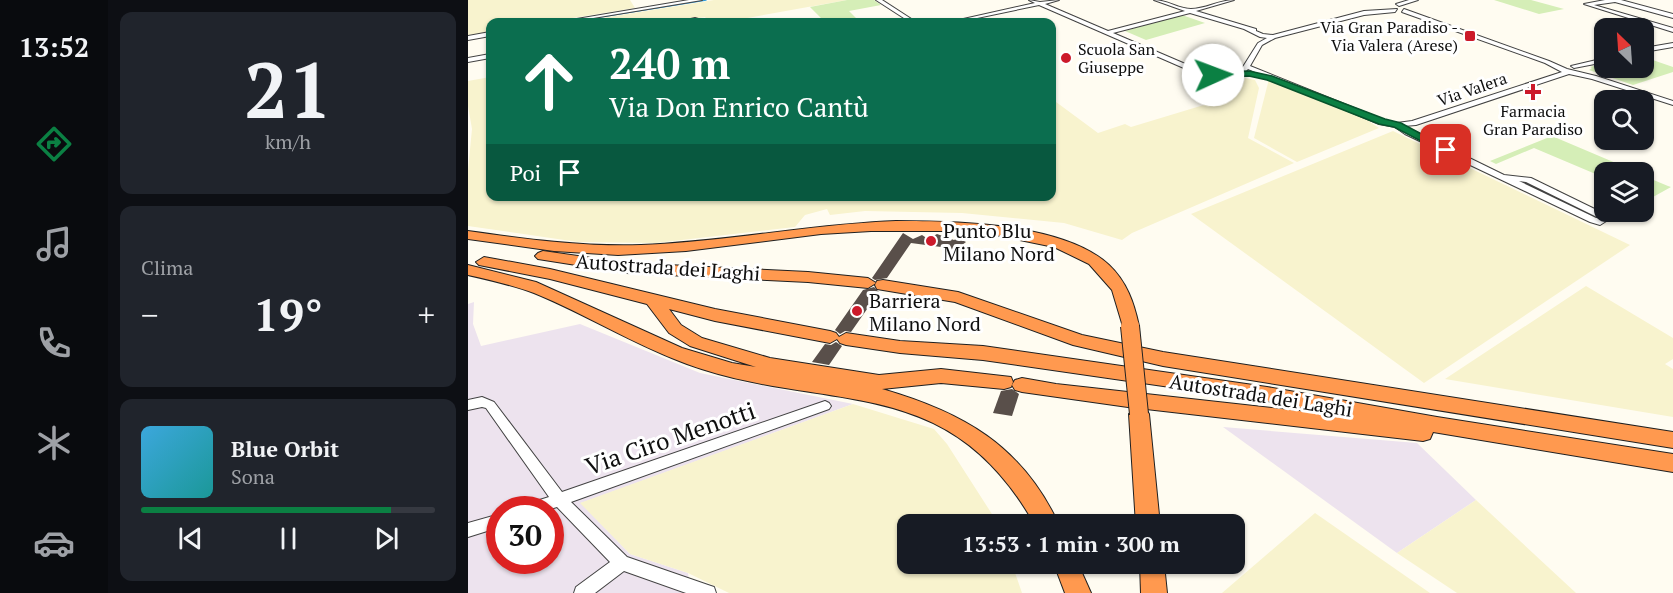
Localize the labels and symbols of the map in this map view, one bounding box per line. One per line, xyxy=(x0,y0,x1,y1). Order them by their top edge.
place label: Via Gran Paradiso - Via Valera (Arese) xyxy=(1320,16,1458,56)
north arrow xyxy=(1594,18,1654,78)
marker: Via Gran Paradiso - Via Valera (Arese) xyxy=(1463,29,1477,43)
place label: Scuola San Giuseppe xyxy=(1078,38,1156,78)
position arrow xyxy=(1181,43,1245,107)
marker: Scuola San Giuseppe xyxy=(1059,51,1073,65)
street label: Via Valera xyxy=(1434,67,1510,111)
marker: Farmacia Gran Paradiso xyxy=(1526,85,1540,99)
place label: Farmacia Gran Paradiso xyxy=(1483,100,1583,140)
pin xyxy=(1420,124,1471,175)
place label: Punto Blu Milano Nord xyxy=(943,217,1055,267)
marker: Punto Blu Milano Nord xyxy=(924,234,938,248)
street label: Autostrada dei Laghi xyxy=(575,247,761,287)
place label: Barriera Milano Nord xyxy=(869,287,981,337)
marker: Barriera Milano Nord xyxy=(850,304,864,318)
street label: Autostrada dei Laghi xyxy=(1168,367,1354,423)
street label: Via Ciro Menotti xyxy=(581,394,759,482)
speed limit sign: 30 xyxy=(486,496,564,574)

